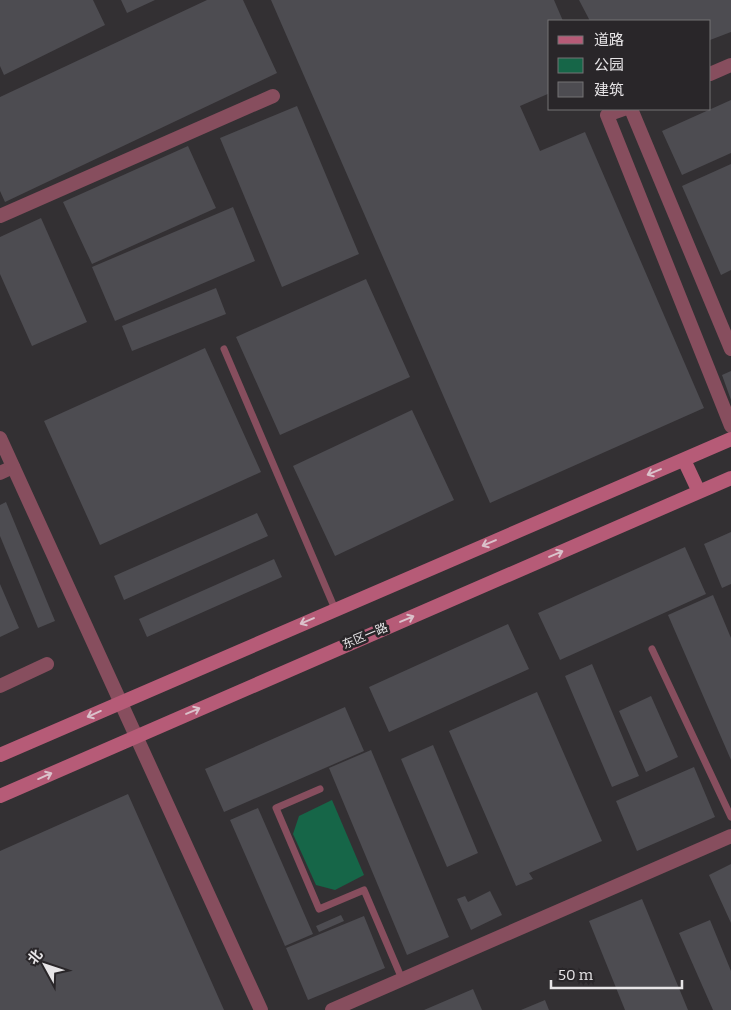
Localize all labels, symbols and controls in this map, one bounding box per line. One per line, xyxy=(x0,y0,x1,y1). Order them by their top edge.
legend xyxy=(548,20,711,110)
text: 道路 xyxy=(594,31,624,49)
text: 公园 xyxy=(594,56,624,74)
text: 建筑 xyxy=(594,81,624,99)
one-way arrow xyxy=(647,468,662,478)
one-way arrow xyxy=(482,539,497,549)
one-way arrow xyxy=(548,549,563,558)
one-way arrow xyxy=(399,613,414,623)
one-way arrow xyxy=(300,617,315,627)
street label: 东区一路 xyxy=(340,620,390,652)
one-way arrow xyxy=(185,705,200,715)
one-way arrow xyxy=(87,710,102,720)
one-way arrow xyxy=(37,771,52,781)
north arrow xyxy=(20,940,70,990)
text: 北 xyxy=(24,946,46,968)
scale bar xyxy=(551,958,682,990)
text: 50 m xyxy=(558,966,594,984)

